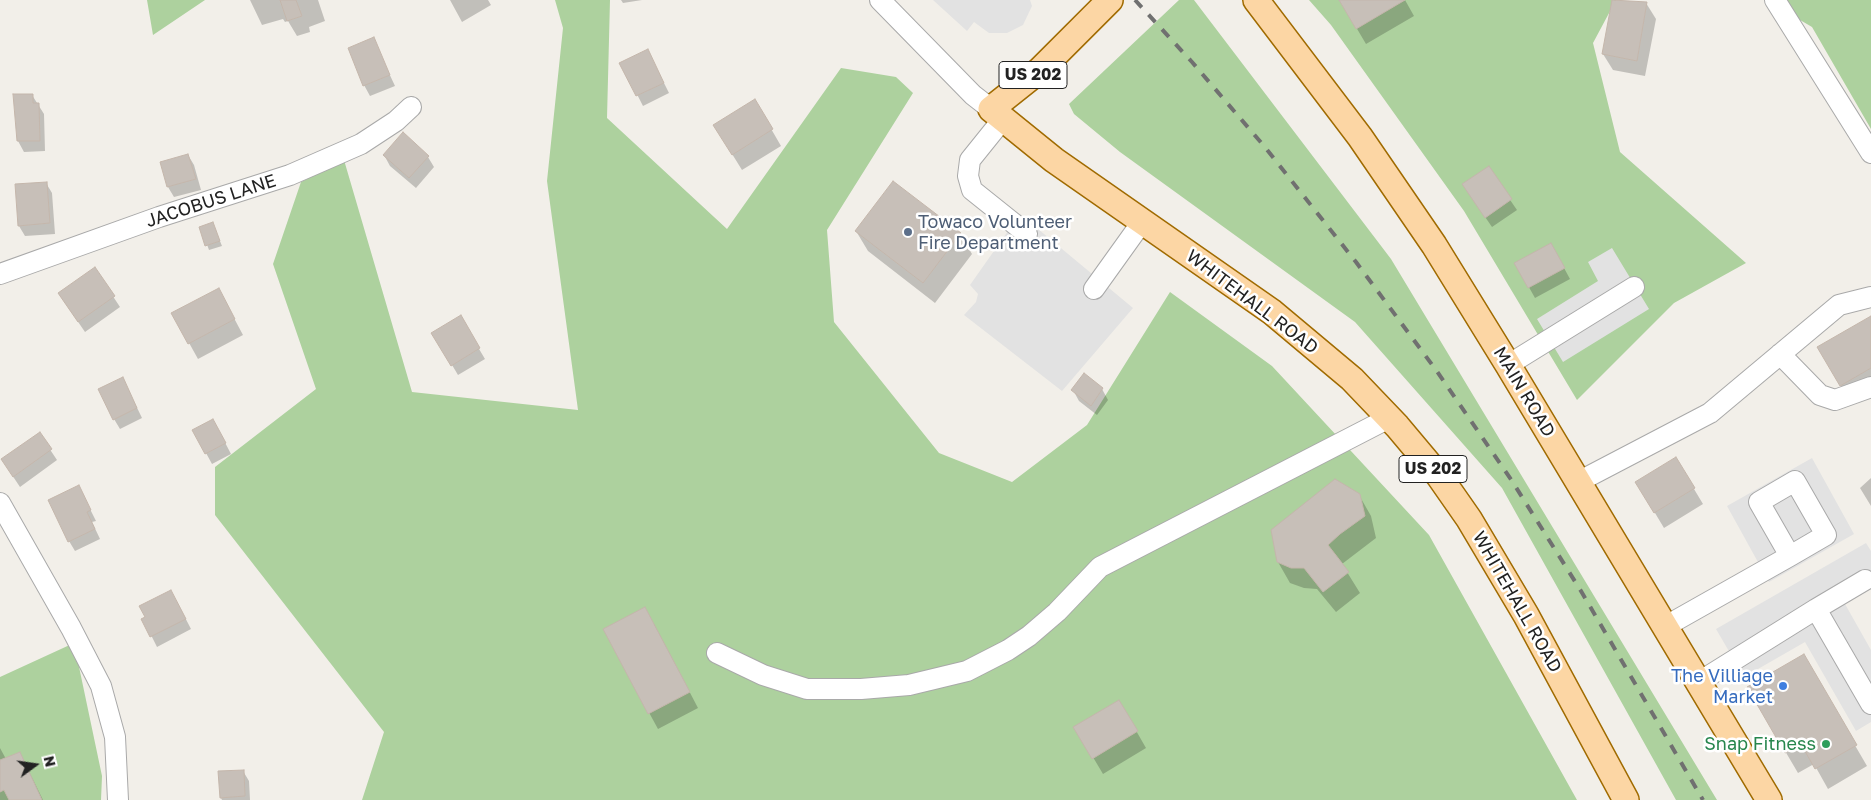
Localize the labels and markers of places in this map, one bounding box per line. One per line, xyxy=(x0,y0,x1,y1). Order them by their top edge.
place label: Towaco Volunteer Fire Department xyxy=(918,211,1072,253)
marker: Towaco Volunteer Fire Department xyxy=(902,226,914,238)
place label: The Villiage Market xyxy=(1671,665,1773,708)
marker: The Villiage Market xyxy=(1777,680,1789,692)
place label: Snap Fitness xyxy=(1704,733,1816,755)
marker: Snap Fitness xyxy=(1820,738,1832,750)

